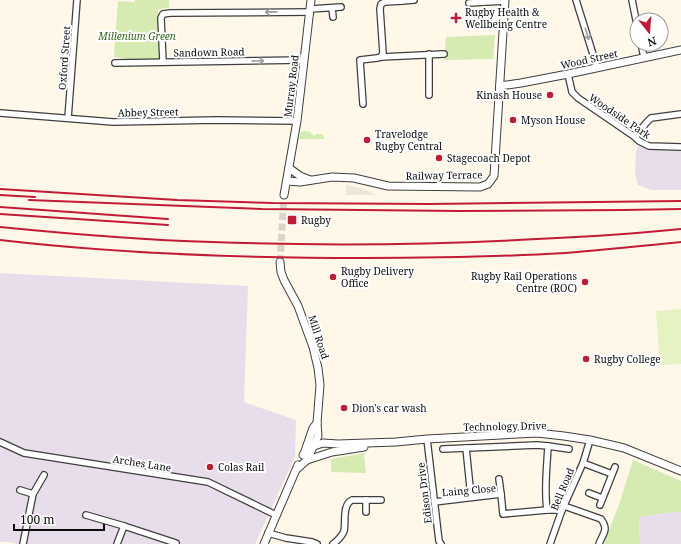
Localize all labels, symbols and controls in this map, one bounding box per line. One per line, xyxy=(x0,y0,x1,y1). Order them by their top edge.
place label: Rugby Health & Wellbeing Centre xyxy=(465,5,547,31)
one-way arrow xyxy=(265,8,278,16)
marker: Rugby Health & Wellbeing Centre xyxy=(450,12,462,24)
north arrow xyxy=(629,12,669,52)
street label: Oxford Street xyxy=(55,25,73,90)
one-way arrow xyxy=(583,27,591,39)
park label: Millenium Green xyxy=(97,29,176,43)
text: N xyxy=(645,34,658,51)
street label: Sandown Road xyxy=(173,44,245,60)
street label: Wood Street xyxy=(559,46,619,72)
street label: Murray Road xyxy=(280,54,302,118)
one-way arrow xyxy=(251,57,264,65)
place label: Kinash House xyxy=(476,88,542,102)
marker: Kinash House xyxy=(545,90,555,100)
street label: Woodside Park xyxy=(586,90,654,142)
street label: Abbey Street xyxy=(117,104,179,120)
place label: Myson House xyxy=(521,113,585,127)
marker: Myson House xyxy=(508,115,518,125)
place label: Travelodge Rugby Central xyxy=(375,127,442,153)
marker: Travelodge Rugby Central xyxy=(362,135,372,145)
place label: Stagecoach Depot xyxy=(447,151,531,165)
marker: Stagecoach Depot xyxy=(434,153,444,163)
street label: Railway Terrace xyxy=(405,167,483,183)
place label: Rugby xyxy=(301,213,331,227)
marker: Rugby xyxy=(286,214,298,226)
place label: Rugby Delivery Office xyxy=(341,264,414,290)
place label: Rugby Rail Operations Centre (ROC) xyxy=(471,269,577,295)
marker: Rugby Delivery Office xyxy=(328,272,338,282)
marker: Rugby Rail Operations Centre (ROC) xyxy=(580,277,590,287)
street label: Mill Road xyxy=(305,313,333,361)
place label: Rugby College xyxy=(594,352,661,366)
marker: Rugby College xyxy=(581,354,591,364)
place label: Dion's car wash xyxy=(352,401,427,415)
marker: Dion's car wash xyxy=(339,403,349,413)
street label: Technology Drive xyxy=(463,418,547,434)
street label: Arches Lane xyxy=(112,451,172,475)
place label: Colas Rail xyxy=(218,460,264,474)
marker: Colas Rail xyxy=(205,462,215,472)
street label: Edison Drive xyxy=(413,462,435,524)
street label: Bell Road xyxy=(547,466,577,512)
street label: Laing Close xyxy=(441,481,497,499)
scale bar xyxy=(14,506,104,532)
text: 100 m xyxy=(20,511,55,528)

